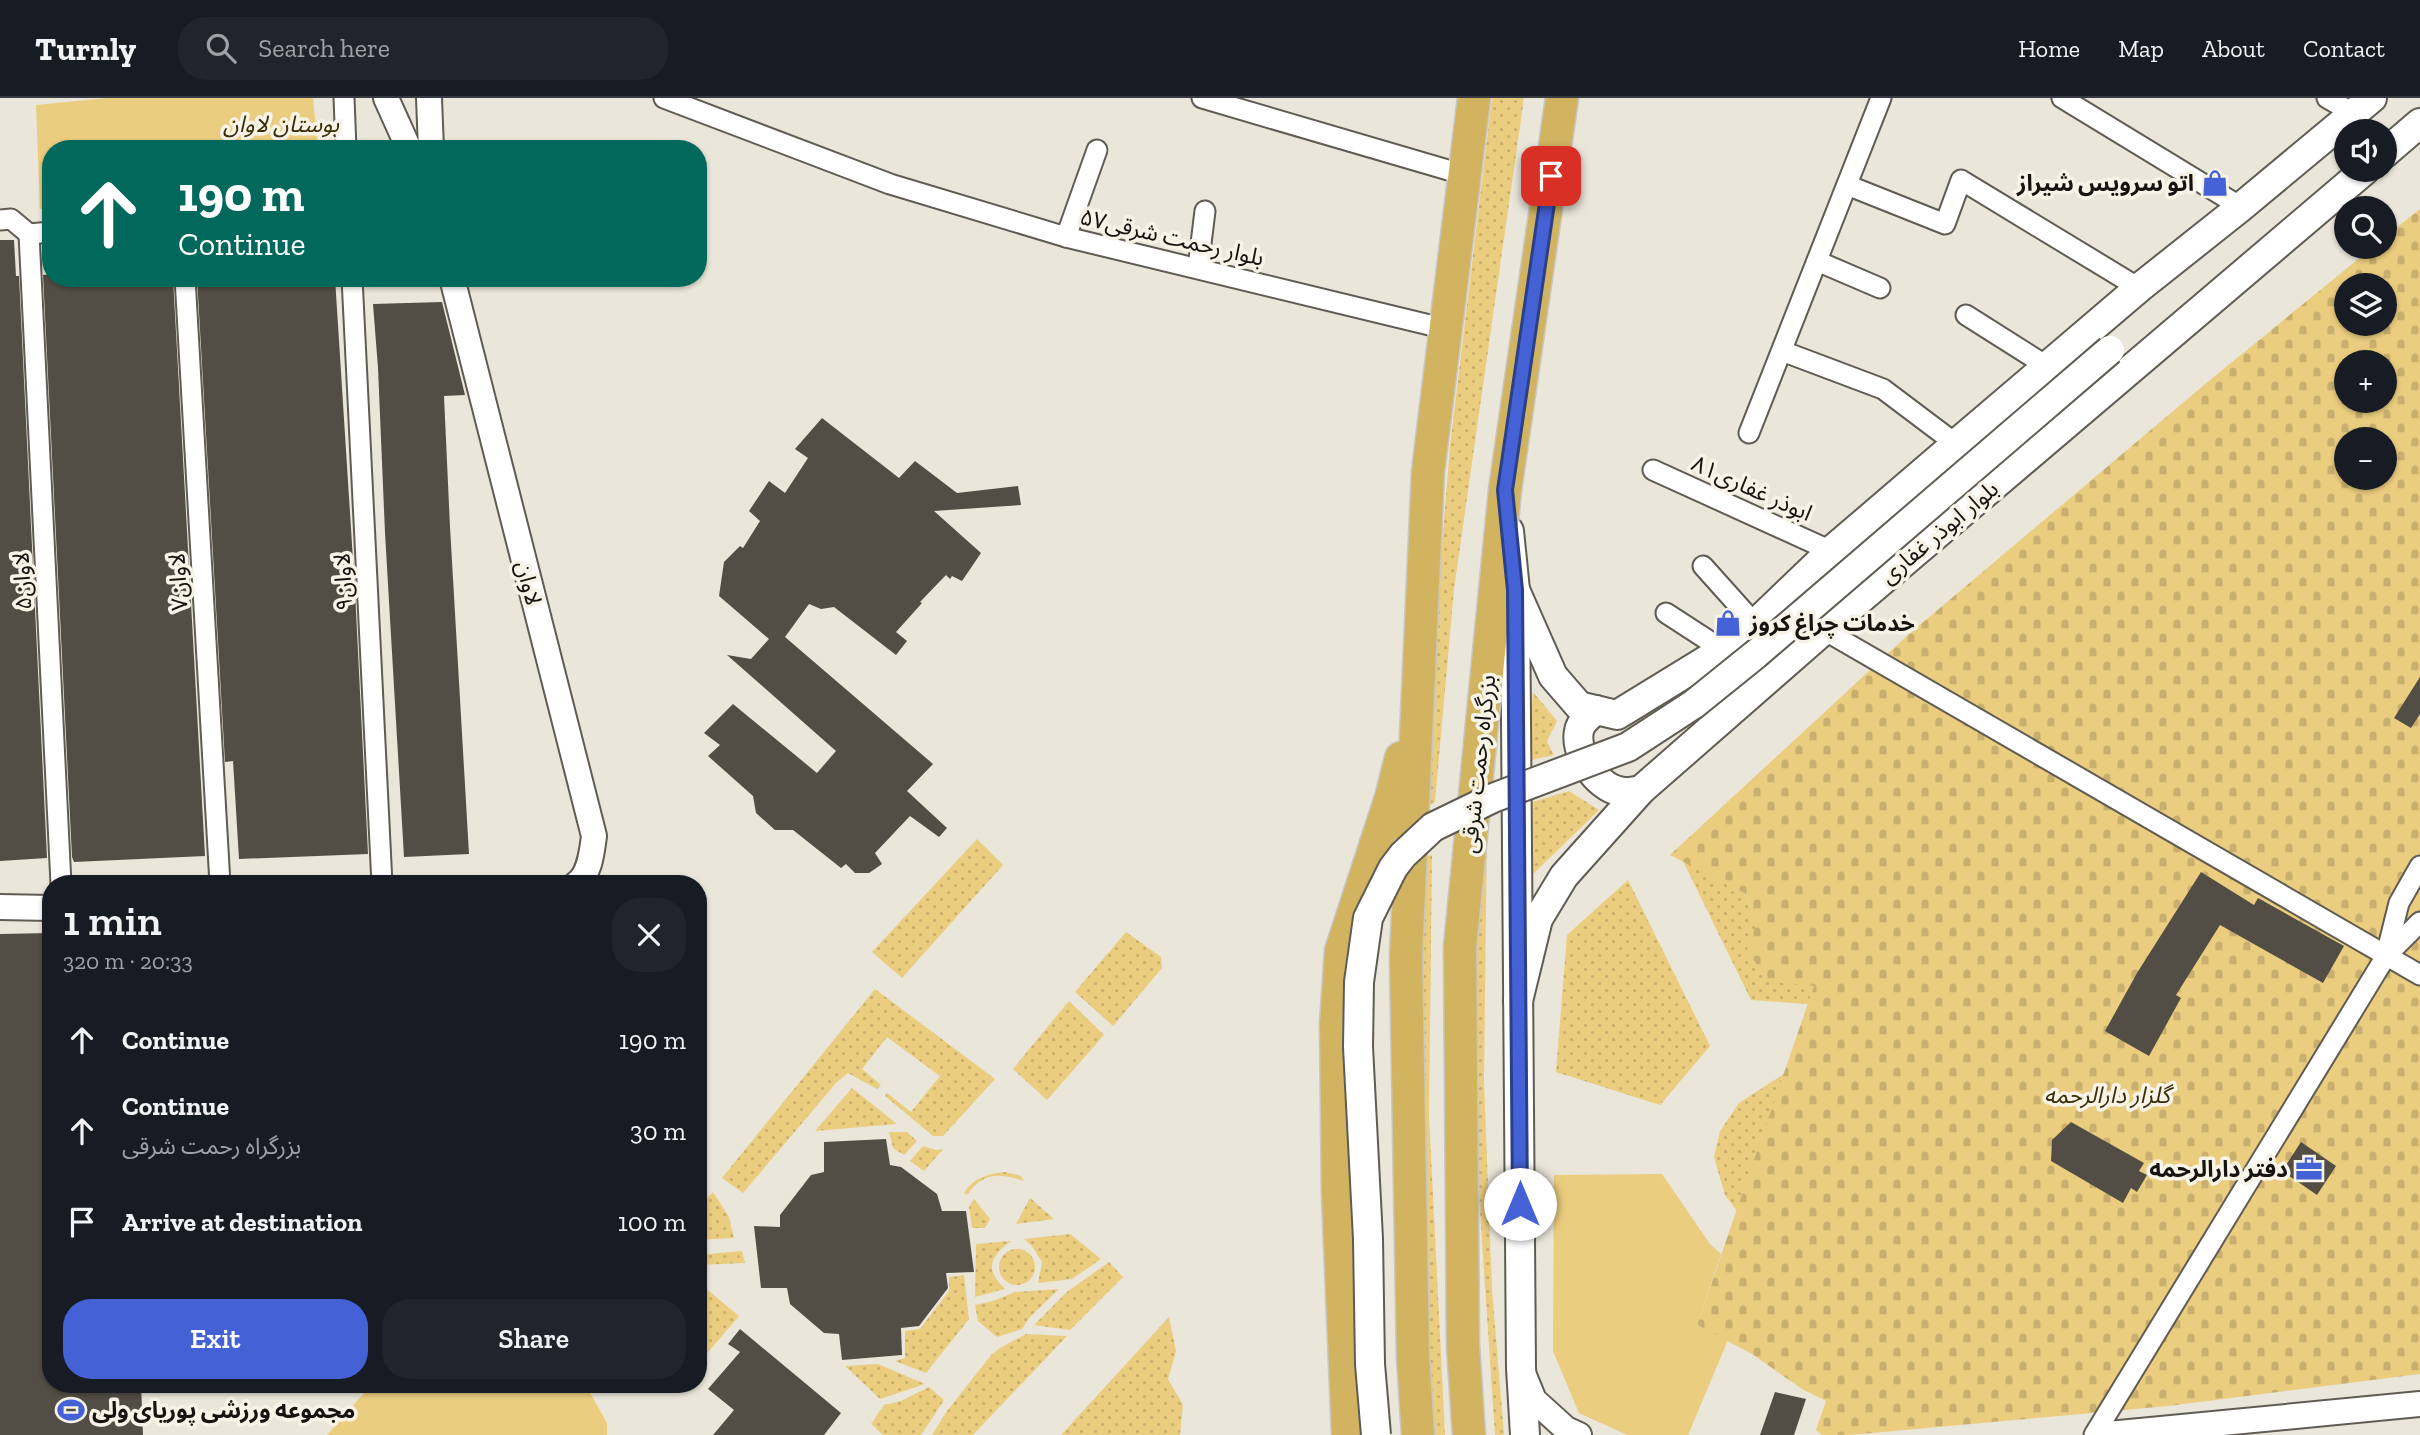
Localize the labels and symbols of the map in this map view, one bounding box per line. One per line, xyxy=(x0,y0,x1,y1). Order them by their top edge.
park label: بوستان لاوان xyxy=(223,110,340,138)
pin xyxy=(1521,146,1581,206)
shop icon: اتو سرویس شیراز xyxy=(2200,168,2230,198)
place label: اتو سرویس شیراز xyxy=(2016,169,2194,197)
street label: ۵۷بلوار رحمت شرقی xyxy=(1077,202,1267,272)
street label: ۸۱ابوذر غفاری xyxy=(1687,449,1817,527)
street label: بلوار ابوذر غفاری xyxy=(1874,474,2004,590)
street label: ۵لاوان xyxy=(6,551,38,611)
street label: ۷لاوان xyxy=(162,552,194,612)
street label: ۹لاوان xyxy=(327,552,359,612)
street label: لاوان xyxy=(510,558,548,608)
shop icon: خدمات چراغ کروز xyxy=(1713,608,1743,638)
place label: خدمات چراغ کروز xyxy=(1748,609,1915,640)
street label: بزرگراه رحمت شرقی xyxy=(1455,673,1501,855)
park label: گلزار دارالرحمه xyxy=(2044,1081,2174,1109)
office icon: دفتر دارالرحمه xyxy=(2294,1154,2324,1184)
place label: دفتر دارالرحمه xyxy=(2149,1155,2288,1183)
position arrow xyxy=(1483,1167,1557,1241)
sports icon: مجموعه ورزشی پوریای ولی xyxy=(56,1395,86,1425)
place label: مجموعه ورزشی پوریای ولی xyxy=(92,1396,355,1426)

